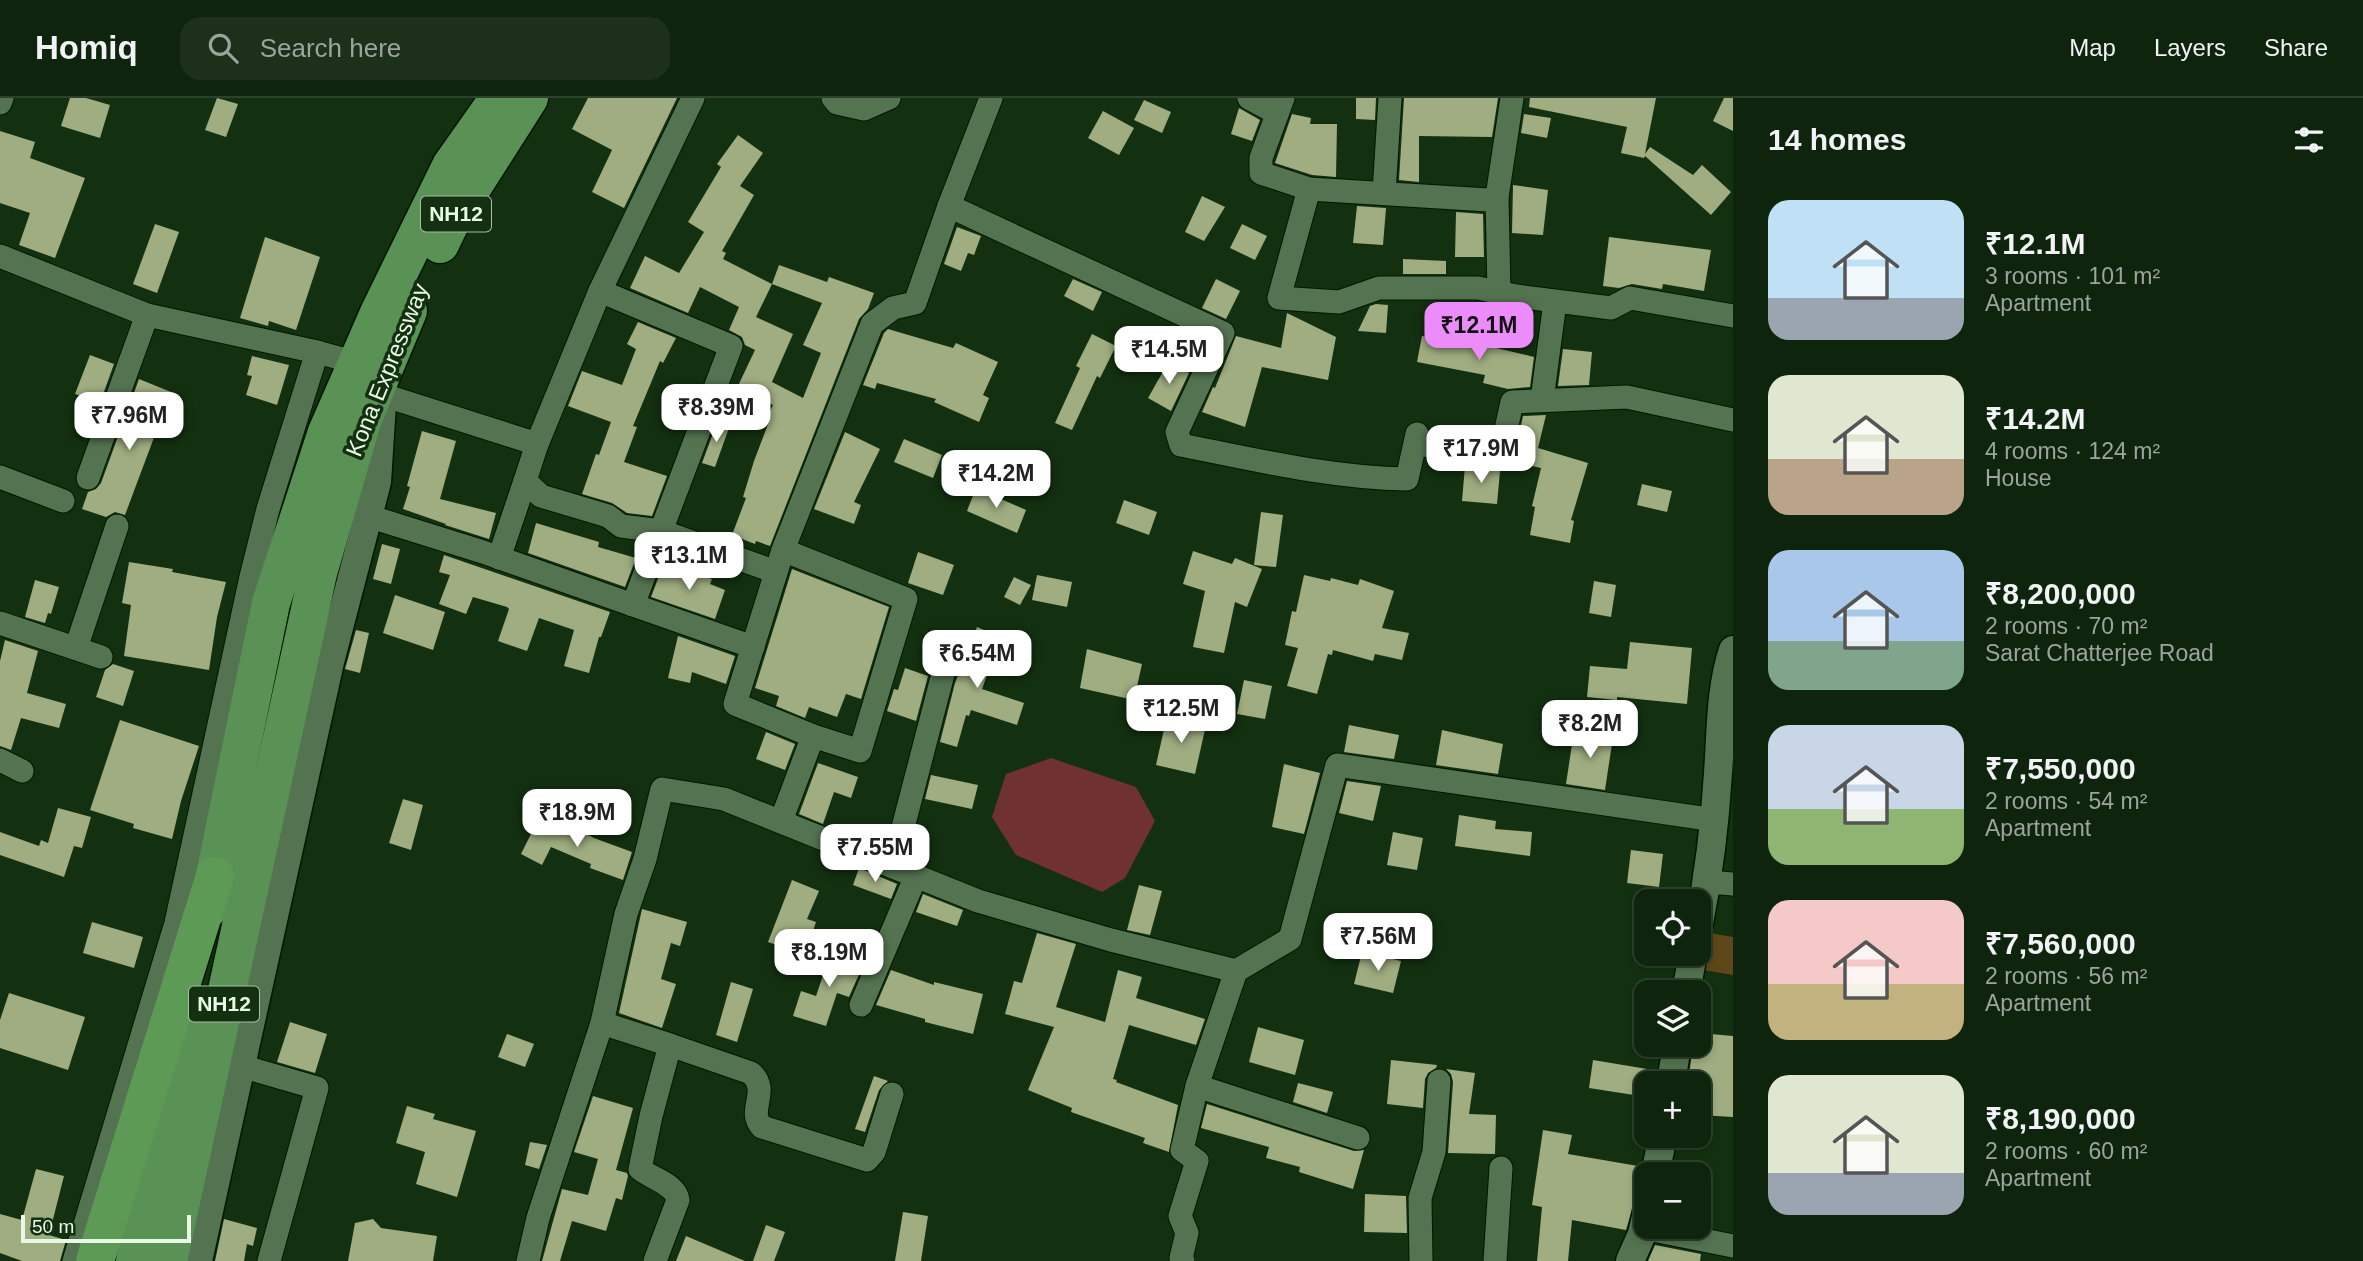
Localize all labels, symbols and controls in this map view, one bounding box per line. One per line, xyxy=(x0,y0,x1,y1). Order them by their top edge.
search box xyxy=(180,17,670,80)
text: Homiq xyxy=(35,29,138,66)
icon: search xyxy=(204,29,242,67)
text: Search here xyxy=(260,33,401,63)
text: Map xyxy=(2069,34,2116,61)
text: Layers xyxy=(2154,34,2226,61)
text: Share xyxy=(2264,34,2328,61)
icon: filters xyxy=(2290,121,2328,159)
text: 14 homes xyxy=(1768,123,1906,156)
road number: NH12 xyxy=(421,197,491,232)
text: ₹12.1M xyxy=(1985,227,2086,260)
icon: home xyxy=(1824,228,1908,312)
text: 3 rooms · 101 m² xyxy=(1985,263,2160,289)
street label: Kona Expressway xyxy=(340,279,434,460)
text: Apartment xyxy=(1985,290,2091,316)
pin: ₹12.1M xyxy=(1422,302,1536,362)
text: ₹12.1M xyxy=(1440,312,1518,338)
pin: ₹14.5M xyxy=(1112,327,1226,386)
text: ₹14.5M xyxy=(1130,336,1208,362)
pin: ₹8.39M xyxy=(659,384,773,444)
pin: ₹7.96M xyxy=(72,392,186,452)
text: ₹8.39M xyxy=(677,394,755,420)
text: ₹7.96M xyxy=(90,402,168,428)
text: ₹14.2M xyxy=(1985,402,2086,435)
icon: home xyxy=(1824,403,1908,487)
pin: ₹17.9M xyxy=(1424,426,1538,485)
text: ₹17.9M xyxy=(1442,435,1520,461)
text: 4 rooms · 124 m² xyxy=(1985,438,2160,464)
pin: ₹14.2M xyxy=(939,450,1053,510)
text: ₹14.2M xyxy=(957,460,1035,486)
text: House xyxy=(1985,465,2051,491)
pin: ₹13.1M xyxy=(632,532,746,592)
text: ₹13.1M xyxy=(650,542,728,568)
text: ₹8,200,000 xyxy=(1985,577,2136,610)
icon: home xyxy=(1824,578,1908,662)
text: 2 rooms · 70 m² xyxy=(1985,613,2147,639)
pin: ₹6.54M xyxy=(920,630,1034,690)
text: ₹6.54M xyxy=(938,640,1016,666)
text: Sarat Chatterjee Road xyxy=(1985,640,2214,666)
pin: ₹12.5M xyxy=(1124,686,1238,745)
text: ₹12.5M xyxy=(1142,695,1220,721)
pin: ₹8.2M xyxy=(1541,700,1639,760)
text: ₹8.2M xyxy=(1558,710,1622,736)
text: ₹7,550,000 xyxy=(1985,752,2136,785)
icon: home xyxy=(1824,753,1908,837)
text: 2 rooms · 54 m² xyxy=(1985,788,2147,814)
pin: ₹18.9M xyxy=(520,790,634,849)
text: ₹18.9M xyxy=(538,799,616,825)
text: Apartment xyxy=(1985,815,2091,841)
pin: ₹7.55M xyxy=(818,824,932,884)
text: ₹7.55M xyxy=(836,834,914,860)
map controls xyxy=(1634,889,1711,1239)
button: locate xyxy=(1634,889,1711,966)
pin: ₹7.56M xyxy=(1321,914,1435,973)
text: ₹7.56M xyxy=(1339,923,1417,949)
text: ₹7,560,000 xyxy=(1985,927,2136,960)
icon: home xyxy=(1824,928,1908,1012)
pin: ₹8.19M xyxy=(772,930,886,989)
text: ₹8.19M xyxy=(790,939,868,965)
text: 2 rooms · 56 m² xyxy=(1985,963,2147,989)
button: layers xyxy=(1634,980,1711,1057)
road number: NH12 xyxy=(189,986,259,1021)
text: Apartment xyxy=(1985,990,2091,1016)
button: + xyxy=(1634,1071,1711,1148)
text: ₹8,190,000 xyxy=(1985,1102,2136,1135)
icon: home xyxy=(1824,1103,1908,1187)
text: 2 rooms · 60 m² xyxy=(1985,1138,2147,1164)
button: − xyxy=(1634,1162,1711,1239)
text: Apartment xyxy=(1985,1165,2091,1191)
scale bar xyxy=(21,1212,191,1244)
text: 50 m xyxy=(32,1216,74,1237)

